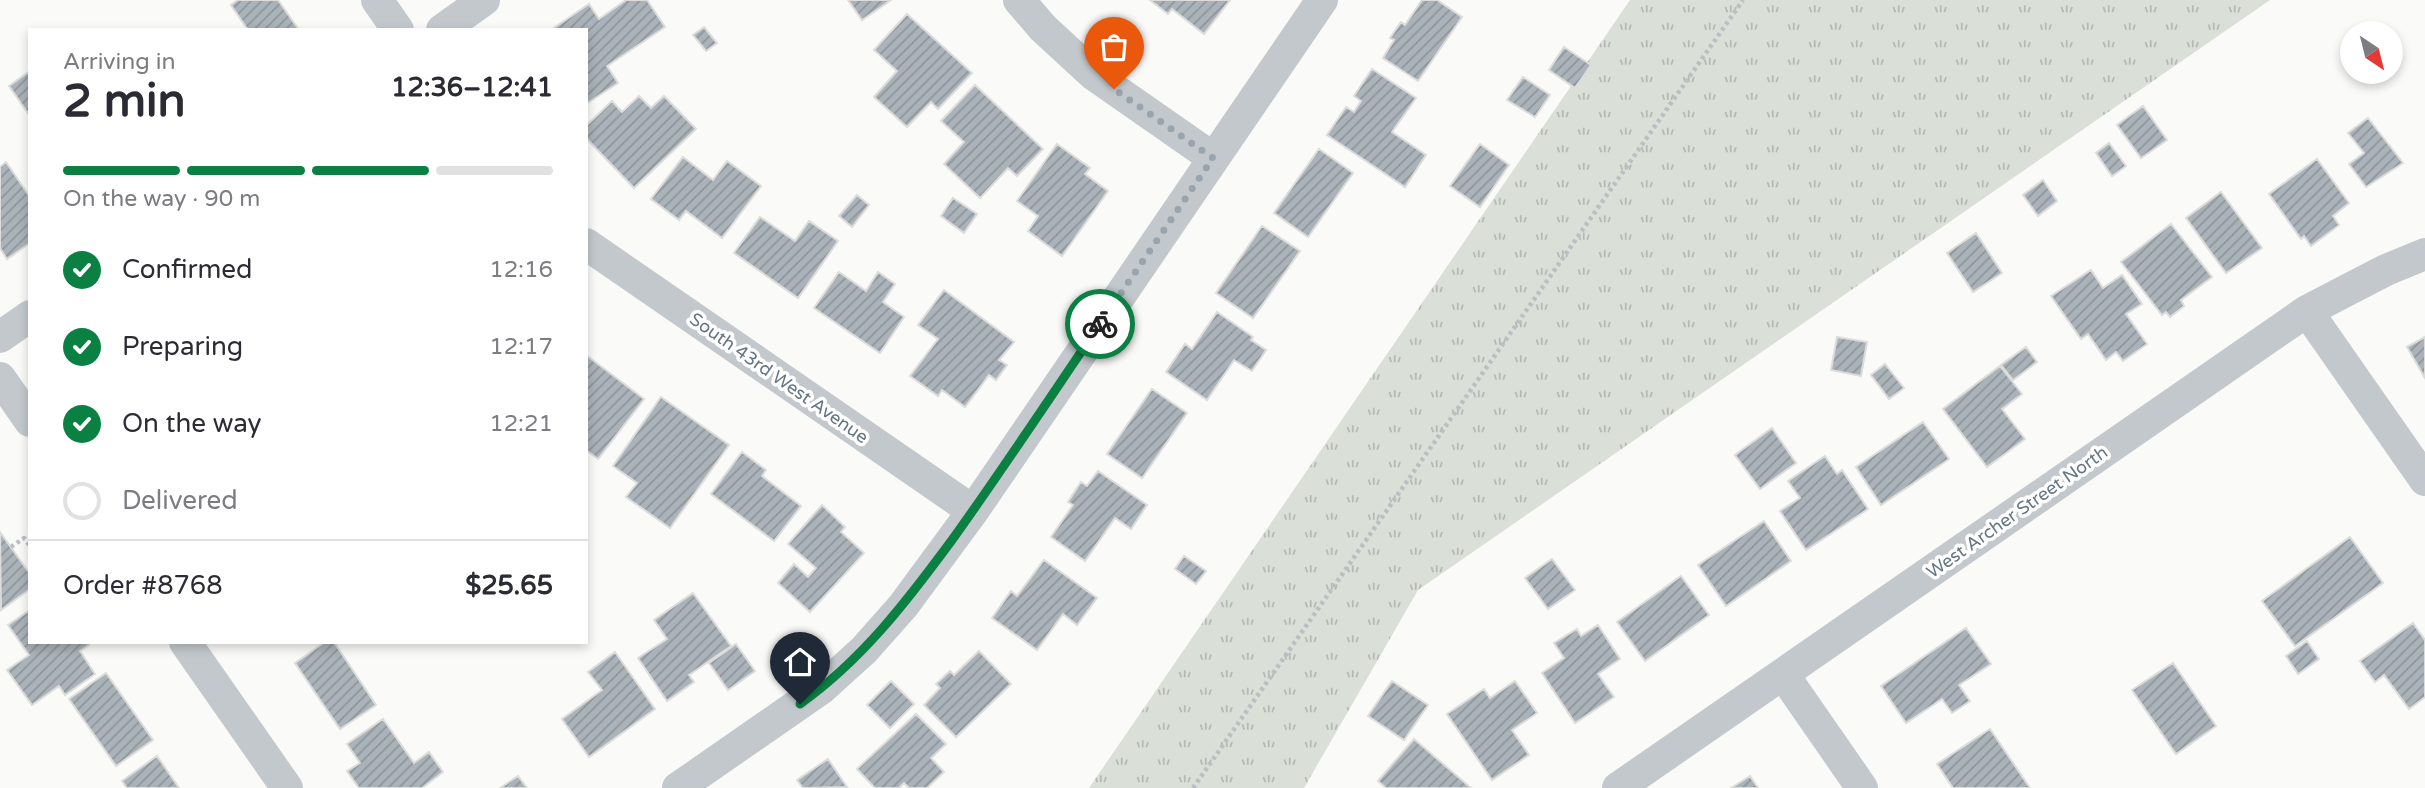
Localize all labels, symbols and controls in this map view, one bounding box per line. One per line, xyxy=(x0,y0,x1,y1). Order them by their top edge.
pin xyxy=(1084,17,1144,89)
north arrow xyxy=(2340,21,2403,84)
map controls xyxy=(2340,21,2403,84)
icon: bag xyxy=(1095,28,1133,66)
text: Arriving in xyxy=(63,48,176,76)
text: 12:36–12:41 xyxy=(391,72,553,103)
text: 2 min xyxy=(63,74,186,129)
text: On the way · 90 m xyxy=(63,185,260,213)
icon: check xyxy=(63,251,101,289)
text: Confirmed xyxy=(122,254,252,285)
text: 12:16 xyxy=(489,256,553,284)
courier xyxy=(1065,289,1135,359)
icon: bike xyxy=(1081,305,1119,343)
street label: South 43rd West Avenue xyxy=(685,308,873,448)
icon: check xyxy=(63,328,101,366)
text: Preparing xyxy=(122,331,243,362)
text: 12:17 xyxy=(489,333,553,361)
icon: check xyxy=(63,405,101,443)
text: On the way xyxy=(122,408,262,439)
text: 12:21 xyxy=(489,410,553,438)
street label: West Archer Street North xyxy=(1922,441,2112,583)
text: Delivered xyxy=(122,485,238,516)
text: Order #8768 xyxy=(63,570,223,601)
text: $25.65 xyxy=(465,570,553,601)
pin xyxy=(770,632,830,704)
icon: home xyxy=(781,643,819,681)

